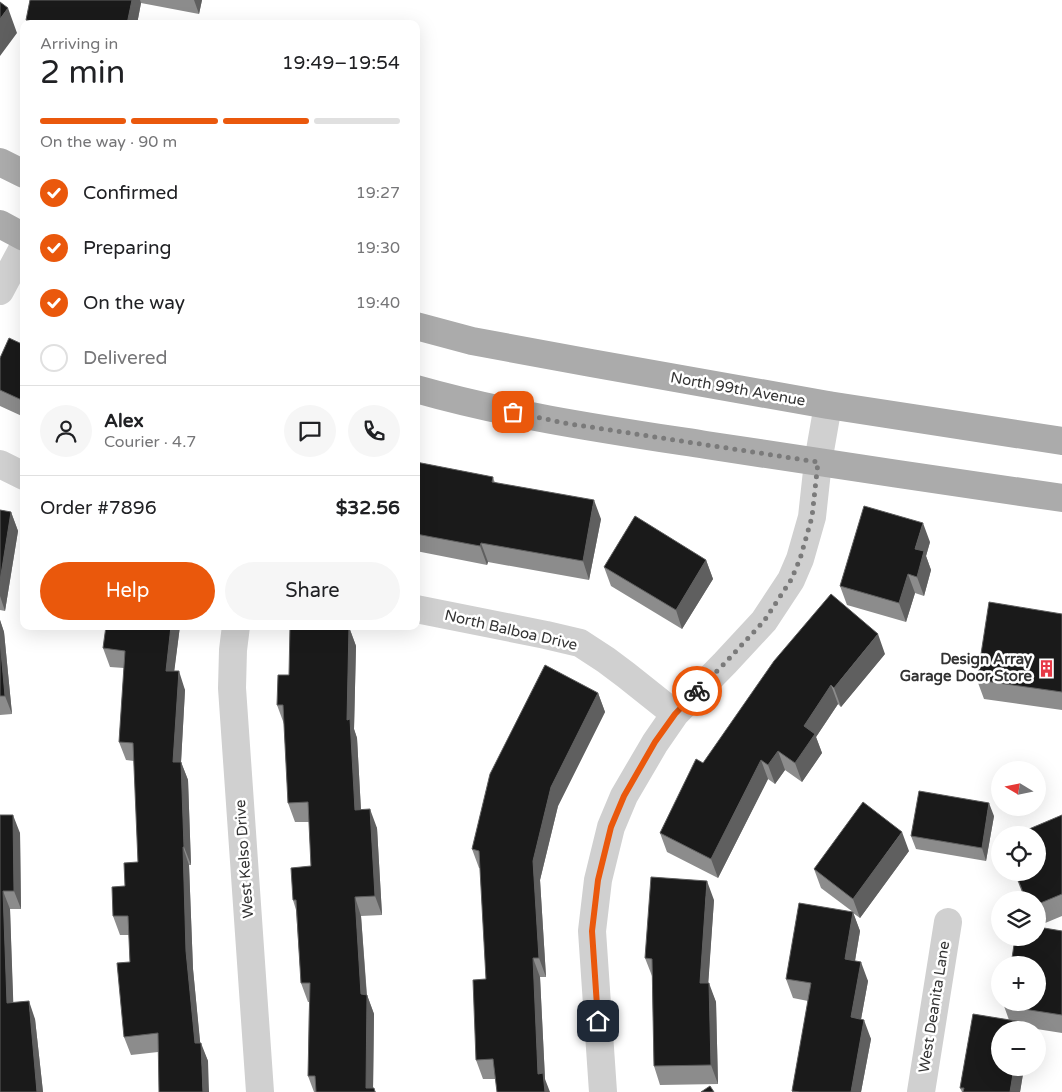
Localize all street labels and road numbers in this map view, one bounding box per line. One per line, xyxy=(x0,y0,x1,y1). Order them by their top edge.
street label: North 99th Avenue xyxy=(669,368,807,410)
street label: North Balboa Drive xyxy=(443,606,579,654)
street label: West Kelso Drive xyxy=(231,799,257,919)
street label: West Deanita Lane xyxy=(915,940,953,1074)

